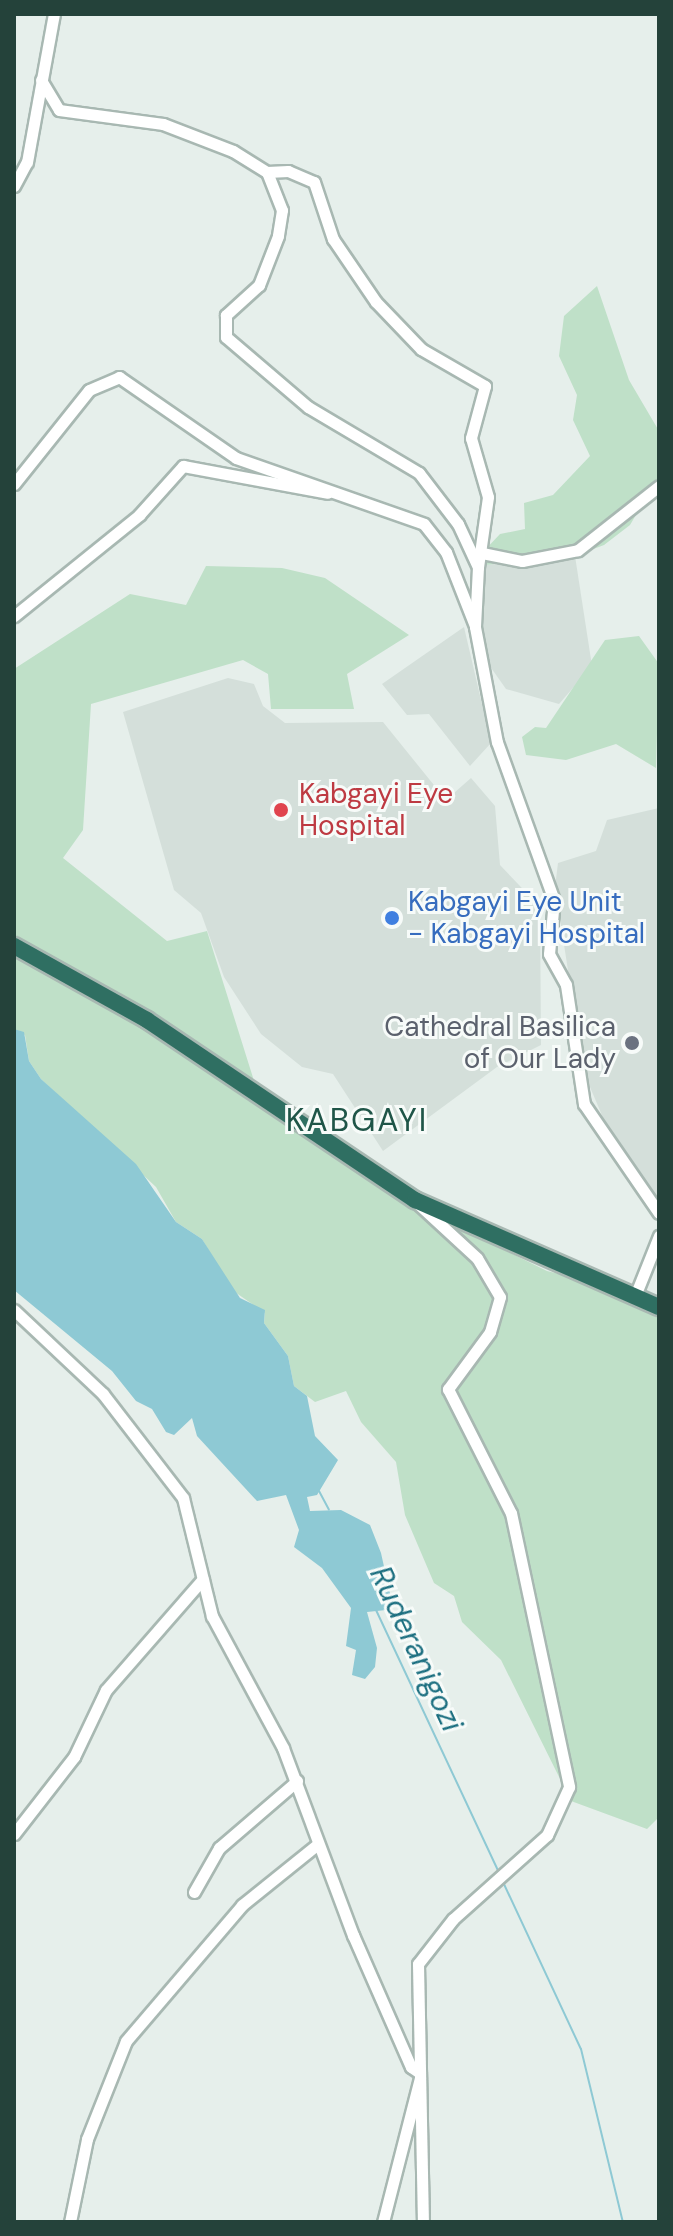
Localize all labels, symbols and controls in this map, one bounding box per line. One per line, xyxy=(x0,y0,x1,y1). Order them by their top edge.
place label: Kabgayi Eye Hospital xyxy=(299,777,453,843)
marker: Kabgayi Eye Hospital xyxy=(270,799,292,821)
place label: Kabgayi Eye Unit - Kabgayi Hospital xyxy=(408,885,645,951)
marker: Kabgayi Eye Unit - Kabgayi Hospital xyxy=(383,909,401,927)
place label: Cathedral Basilica of Our Lady xyxy=(384,1010,616,1076)
marker: Cathedral Basilica of Our Lady xyxy=(623,1034,641,1052)
district label: KABGAYI xyxy=(286,1101,428,1139)
water label: Ruderanigozi xyxy=(362,1561,470,1737)

